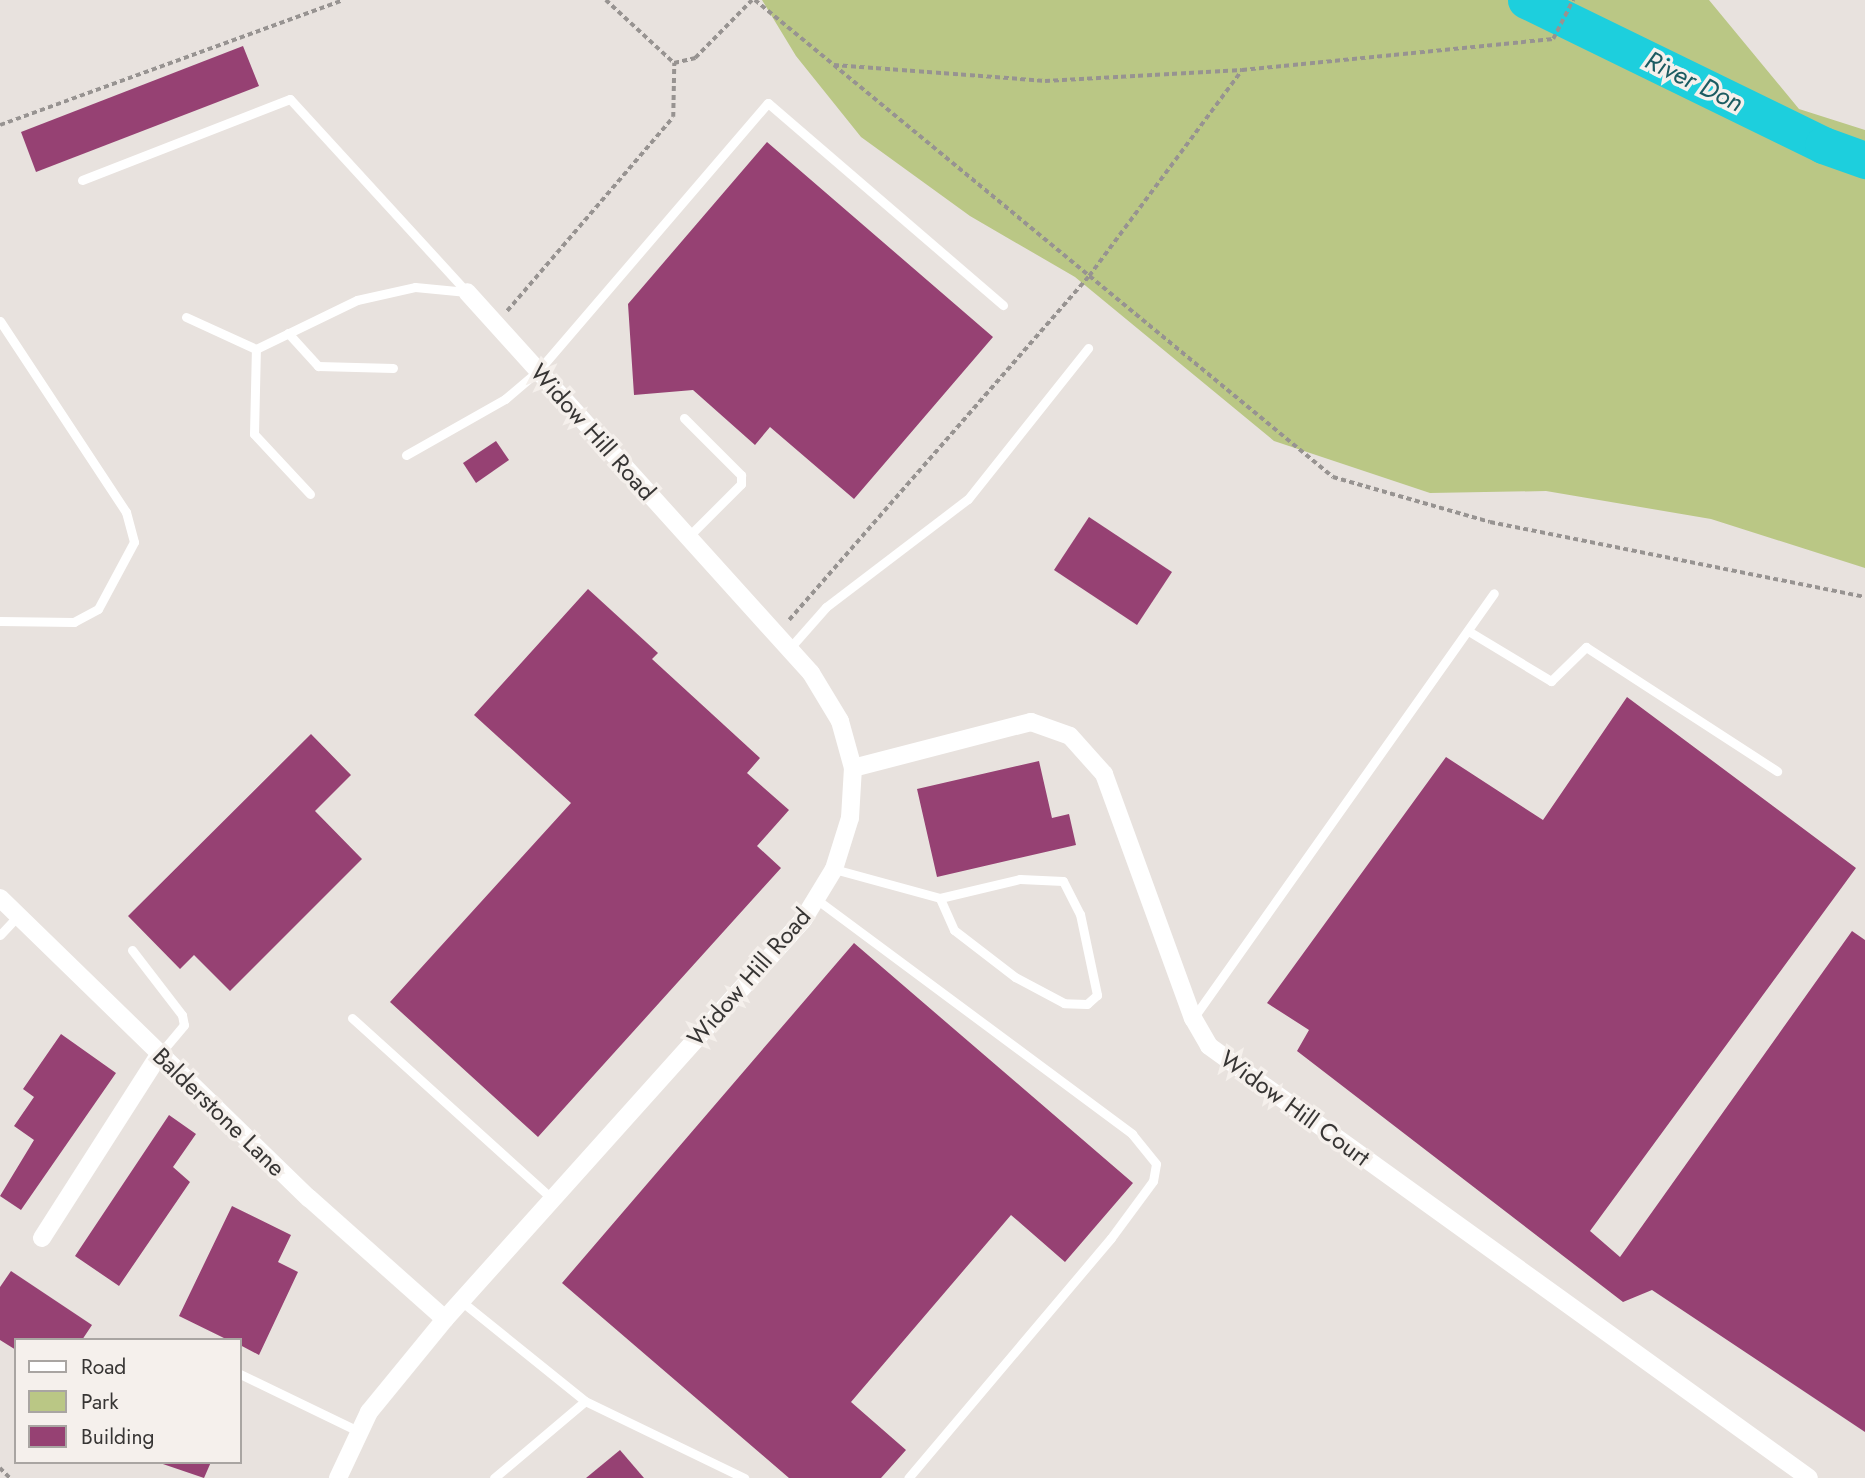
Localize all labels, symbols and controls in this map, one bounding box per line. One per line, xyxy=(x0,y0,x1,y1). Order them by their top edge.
water label: River Don xyxy=(1640,45,1748,119)
street label: Widow Hill Road xyxy=(524,358,662,506)
street label: Widow Hill Road xyxy=(681,902,817,1052)
street label: Balderstone Lane xyxy=(147,1042,291,1182)
street label: Widow Hill Court xyxy=(1215,1044,1375,1172)
legend xyxy=(14,1338,242,1464)
text: Road xyxy=(81,1352,126,1382)
text: Park xyxy=(81,1387,118,1417)
text: Building xyxy=(81,1422,154,1452)

